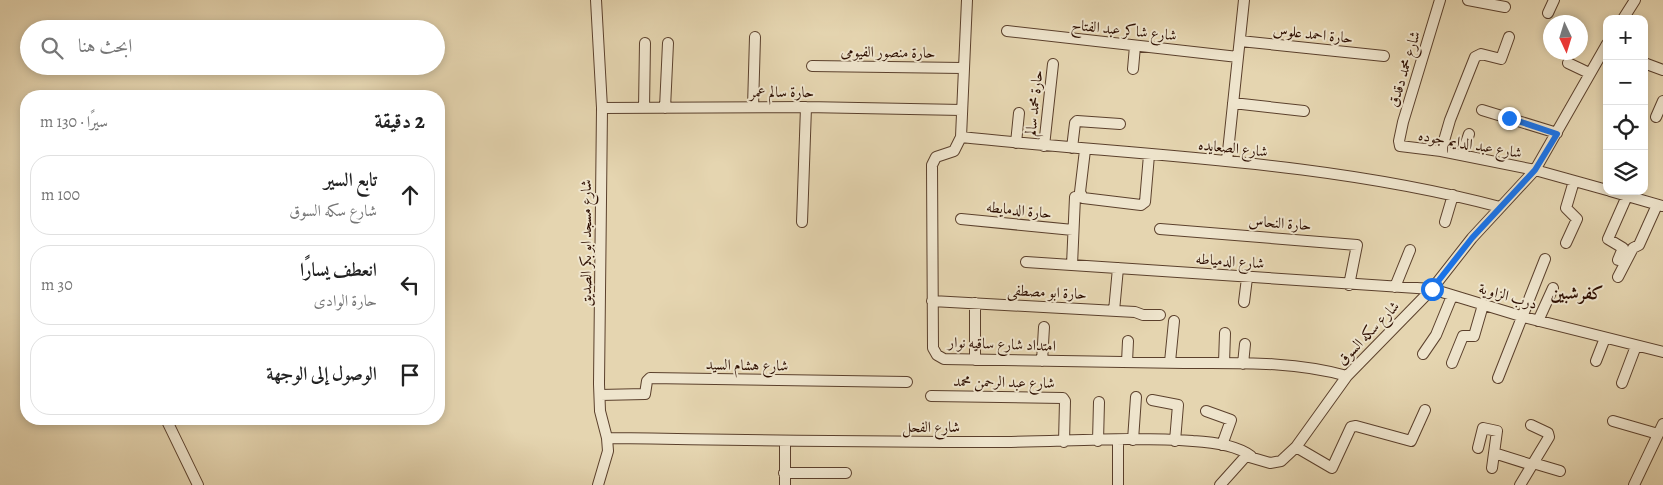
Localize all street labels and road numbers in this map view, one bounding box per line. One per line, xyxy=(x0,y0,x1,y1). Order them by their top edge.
street label: شارع شاكر عبد الفتاح xyxy=(1070,15,1178,48)
street label: حارة احمد علوس xyxy=(1272,20,1354,48)
street label: شارع محمد دقدق xyxy=(1383,29,1428,110)
street label: حارة منصور الفيومى xyxy=(840,41,936,63)
street label: حارة محمد سالم xyxy=(1021,69,1050,137)
street label: حارة سالم عمر xyxy=(748,82,814,105)
street label: شارع عبد الدايم جوده xyxy=(1416,125,1523,166)
street label: شارع الصعايده xyxy=(1197,134,1269,165)
street label: شارع مسجد ابو بكر الصديق xyxy=(576,179,599,307)
street label: حارة الدمايطه xyxy=(985,197,1053,223)
street label: حارة النحاس xyxy=(1248,211,1312,235)
street label: شارع الدمياطه xyxy=(1195,249,1265,276)
street label: درب الزاوية xyxy=(1476,278,1540,314)
street label: حارة ابو مصطفى xyxy=(1007,280,1087,305)
street label: شارع سكه السوق xyxy=(1332,296,1406,372)
street label: امتداد شارع ساقيه نوار xyxy=(946,332,1056,359)
street label: شارع هشام السيد xyxy=(705,354,788,379)
street label: شارع عبد الرحمن محمد xyxy=(953,371,1055,396)
street label: شارع الفحل xyxy=(902,417,960,440)

